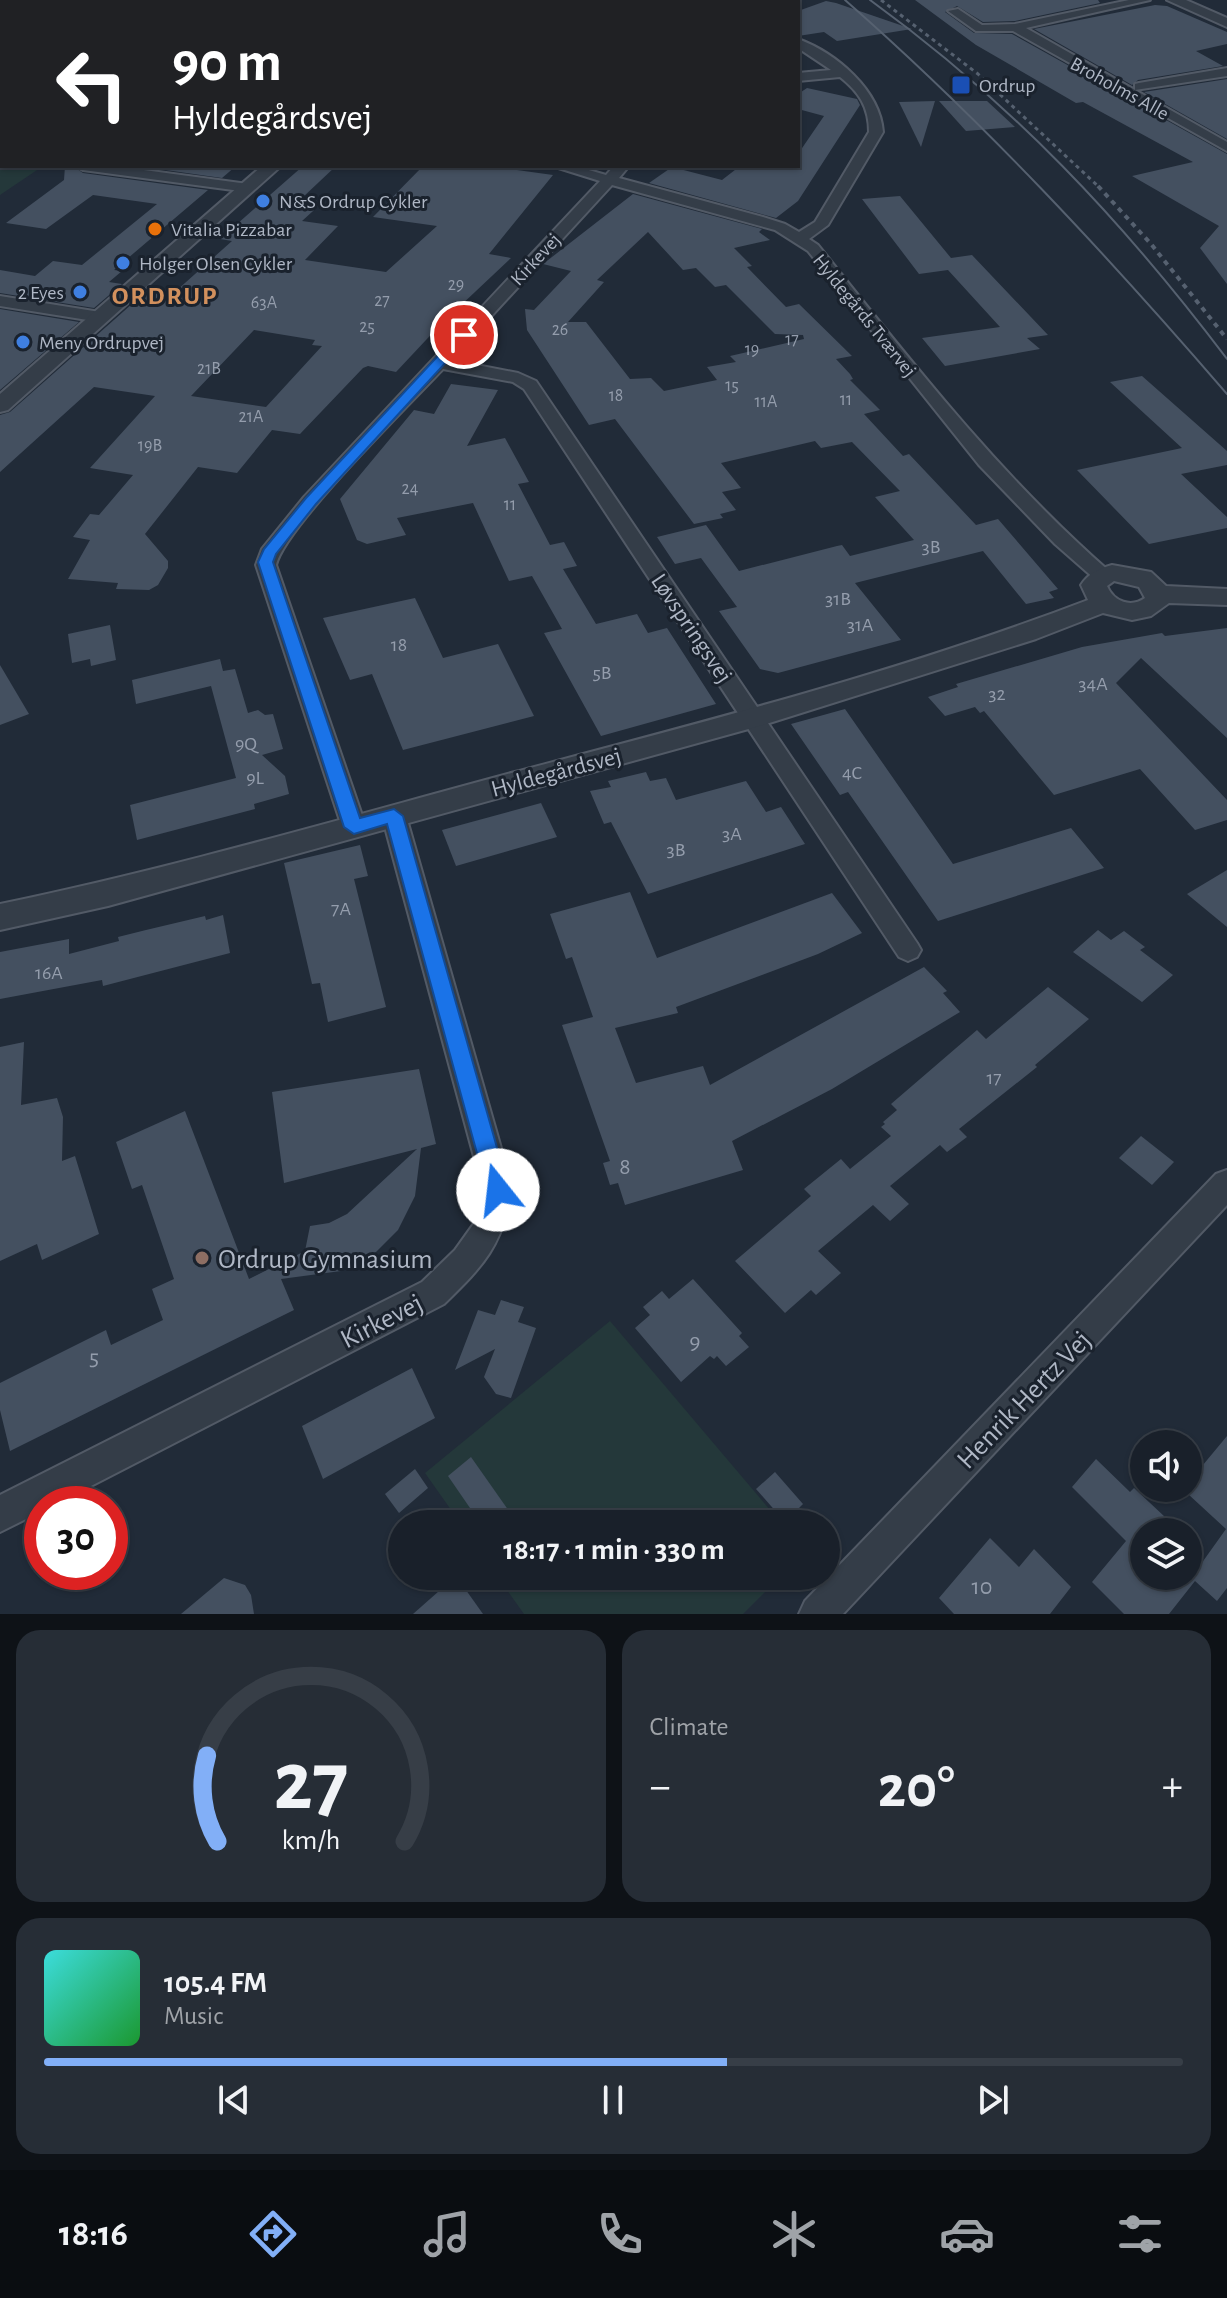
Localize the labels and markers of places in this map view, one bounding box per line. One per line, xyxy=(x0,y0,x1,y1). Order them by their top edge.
marker: Ordrup xyxy=(950,74,972,96)
place label: Ordrup xyxy=(979,76,1035,96)
marker: N&S Ordrup Cykler xyxy=(254,192,272,210)
place label: N&S Ordrup Cykler xyxy=(279,192,428,212)
marker: Vitalia Pizzabar xyxy=(146,220,164,238)
place label: Vitalia Pizzabar xyxy=(171,220,292,240)
marker: Holger Olsen Cykler xyxy=(114,254,132,272)
place label: Holger Olsen Cykler xyxy=(139,254,293,274)
place label: 2 Eyes xyxy=(18,283,64,303)
marker: 2 Eyes xyxy=(71,283,89,301)
pin xyxy=(430,301,498,369)
marker: Meny Ordrupvej xyxy=(14,333,32,351)
place label: Meny Ordrupvej xyxy=(39,333,164,353)
place label: Ordrup Gymnasium xyxy=(218,1246,433,1274)
marker: Ordrup Gymnasium xyxy=(193,1249,211,1267)

